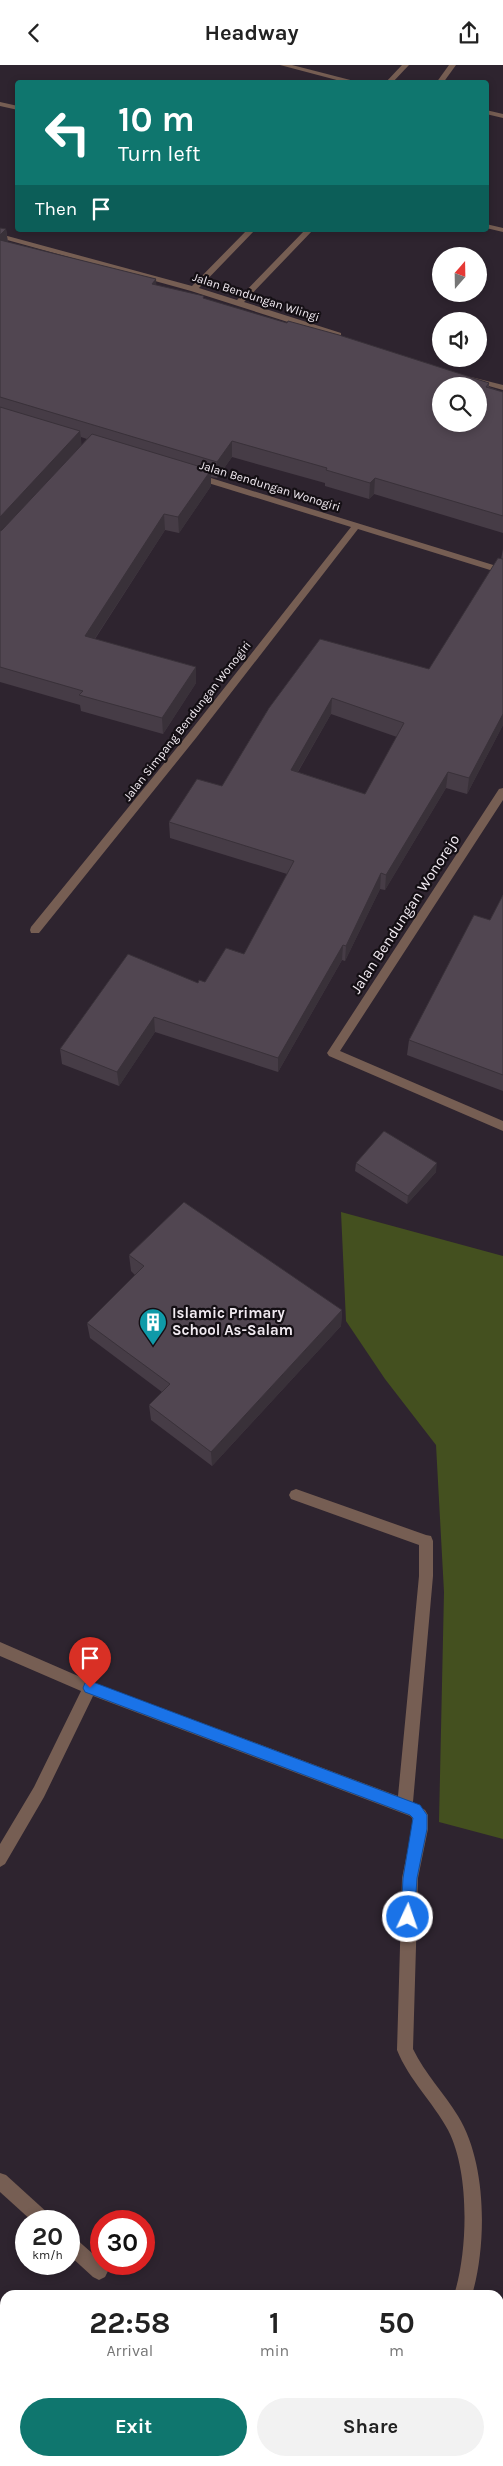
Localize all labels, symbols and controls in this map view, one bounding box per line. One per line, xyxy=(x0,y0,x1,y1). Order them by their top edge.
icon: back xyxy=(20,19,48,47)
icon: share xyxy=(455,19,483,47)
text: Headway xyxy=(204,20,299,46)
text: 10 m xyxy=(118,99,195,140)
icon: left xyxy=(35,100,100,165)
text: Turn left xyxy=(118,141,201,167)
icon: arrive xyxy=(87,195,115,223)
text: Then xyxy=(35,198,77,220)
north arrow xyxy=(432,247,488,303)
map controls xyxy=(432,247,487,432)
street label: Jalan Bendungan Wlingi xyxy=(191,270,321,324)
button: sound xyxy=(432,312,487,367)
button: search xyxy=(432,377,487,432)
street label: Jalan Bendungan Wonogiri xyxy=(198,458,342,514)
street label: Jalan Simpang Bendungan Wonogiri xyxy=(120,638,254,804)
street label: Jalan Bendungan Wonorejo xyxy=(347,831,463,997)
place label: Islamic Primary School As-Salam xyxy=(172,1304,293,1339)
building icon: Islamic Primary School As-Salam xyxy=(138,1307,168,1346)
pin xyxy=(69,1637,111,1688)
icon: arrive xyxy=(76,1644,104,1672)
position arrow xyxy=(381,1890,433,1942)
speed limit sign: 30 xyxy=(90,2210,155,2275)
text: 20 xyxy=(32,2222,63,2251)
text: km/h xyxy=(32,2248,63,2262)
text: 22:58 xyxy=(89,2305,170,2341)
text: 1 xyxy=(269,2305,280,2341)
text: 50 xyxy=(378,2305,415,2341)
text: Arrival xyxy=(106,2341,153,2360)
text: min xyxy=(260,2341,289,2360)
text: m xyxy=(389,2341,404,2360)
button: Exit xyxy=(20,2398,247,2456)
button: Share xyxy=(257,2398,484,2456)

